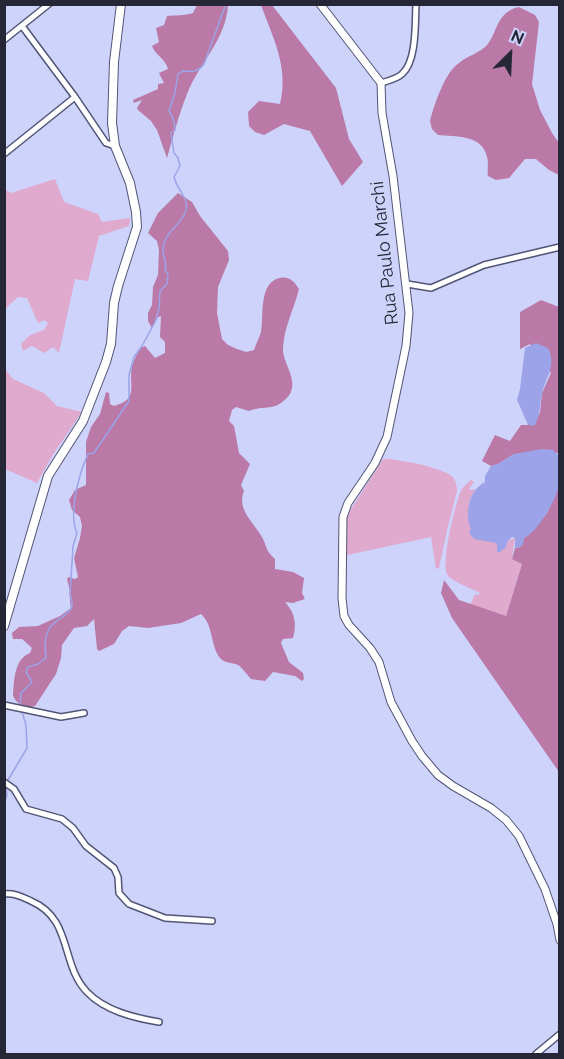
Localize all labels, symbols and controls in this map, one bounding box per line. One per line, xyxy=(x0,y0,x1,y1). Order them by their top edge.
north arrow xyxy=(480,24,540,84)
text: N xyxy=(508,26,527,48)
street label: Rua Paulo Marchi xyxy=(367,180,403,326)

